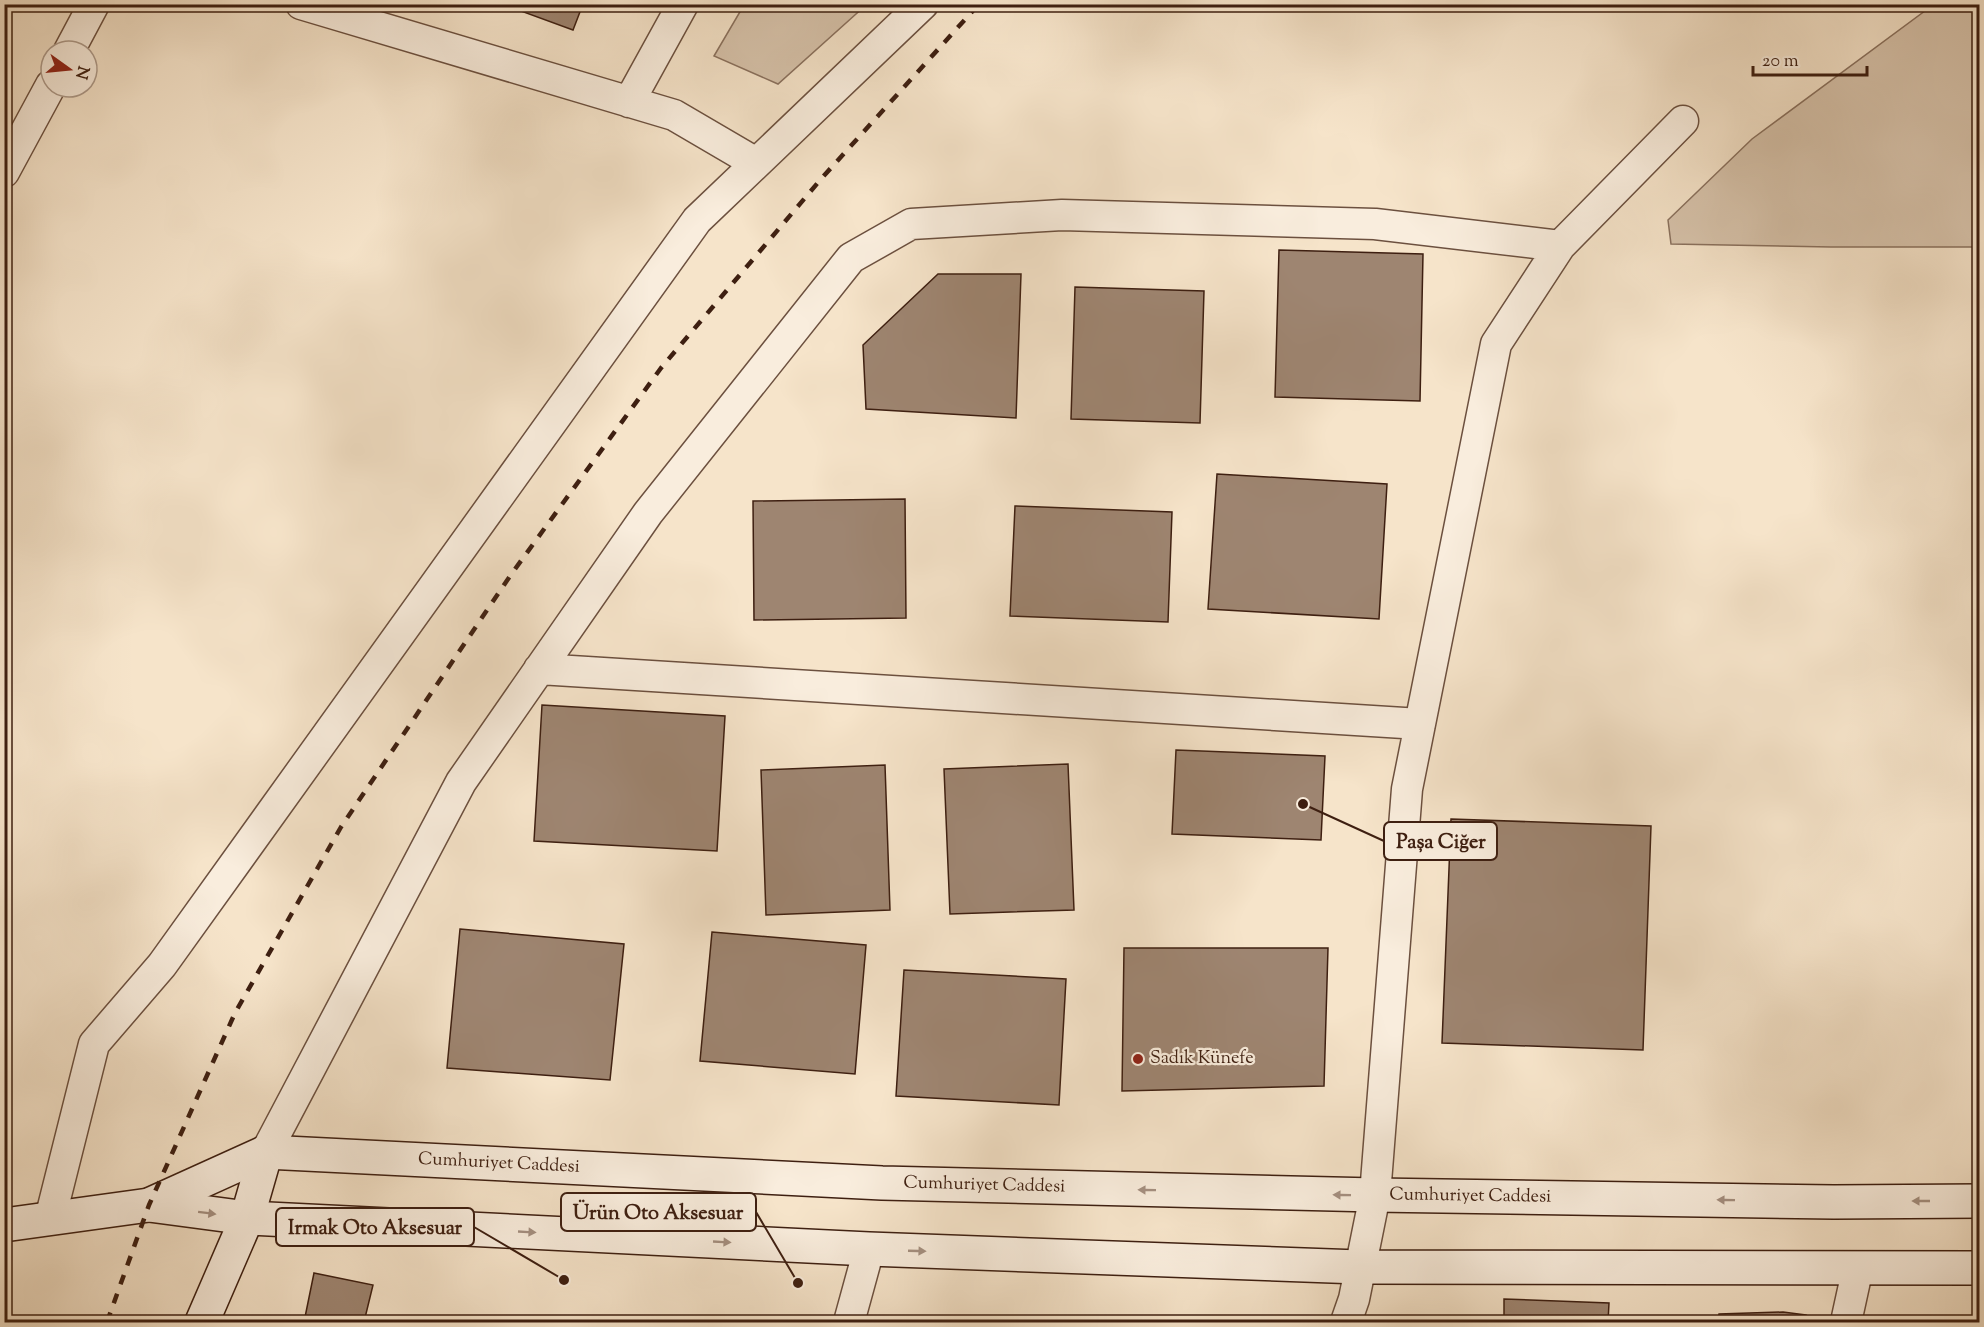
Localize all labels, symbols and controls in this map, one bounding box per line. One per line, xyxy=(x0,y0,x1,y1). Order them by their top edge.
north arrow xyxy=(39,39,99,99)
scale bar xyxy=(1753,39,1867,77)
text: 20 m xyxy=(1762,49,1799,75)
text: N xyxy=(68,63,94,82)
callout: Paşa Ciğer xyxy=(1384,822,1497,860)
text: Paşa Ciğer xyxy=(1396,829,1486,858)
place label: Sadık Künefe xyxy=(1150,1046,1254,1072)
marker: Sadık Künefe xyxy=(1131,1052,1145,1066)
street label: Cumhuriyet Caddesi xyxy=(417,1147,580,1181)
street label: Cumhuriyet Caddesi xyxy=(903,1171,1066,1200)
street label: Cumhuriyet Caddesi xyxy=(1389,1182,1551,1211)
one-way arrow xyxy=(1138,1185,1157,1194)
one-way arrow xyxy=(1333,1190,1352,1199)
callout: Ürün Oto Aksesuar xyxy=(561,1193,756,1231)
one-way arrow xyxy=(1717,1195,1736,1205)
one-way arrow xyxy=(1912,1196,1931,1206)
text: Ürün Oto Aksesuar xyxy=(573,1199,744,1229)
one-way arrow xyxy=(197,1208,216,1217)
callout: Irmak Oto Aksesuar xyxy=(276,1208,474,1246)
text: Irmak Oto Aksesuar xyxy=(288,1215,463,1244)
one-way arrow xyxy=(518,1228,537,1237)
one-way arrow xyxy=(712,1237,731,1246)
one-way arrow xyxy=(907,1247,926,1256)

